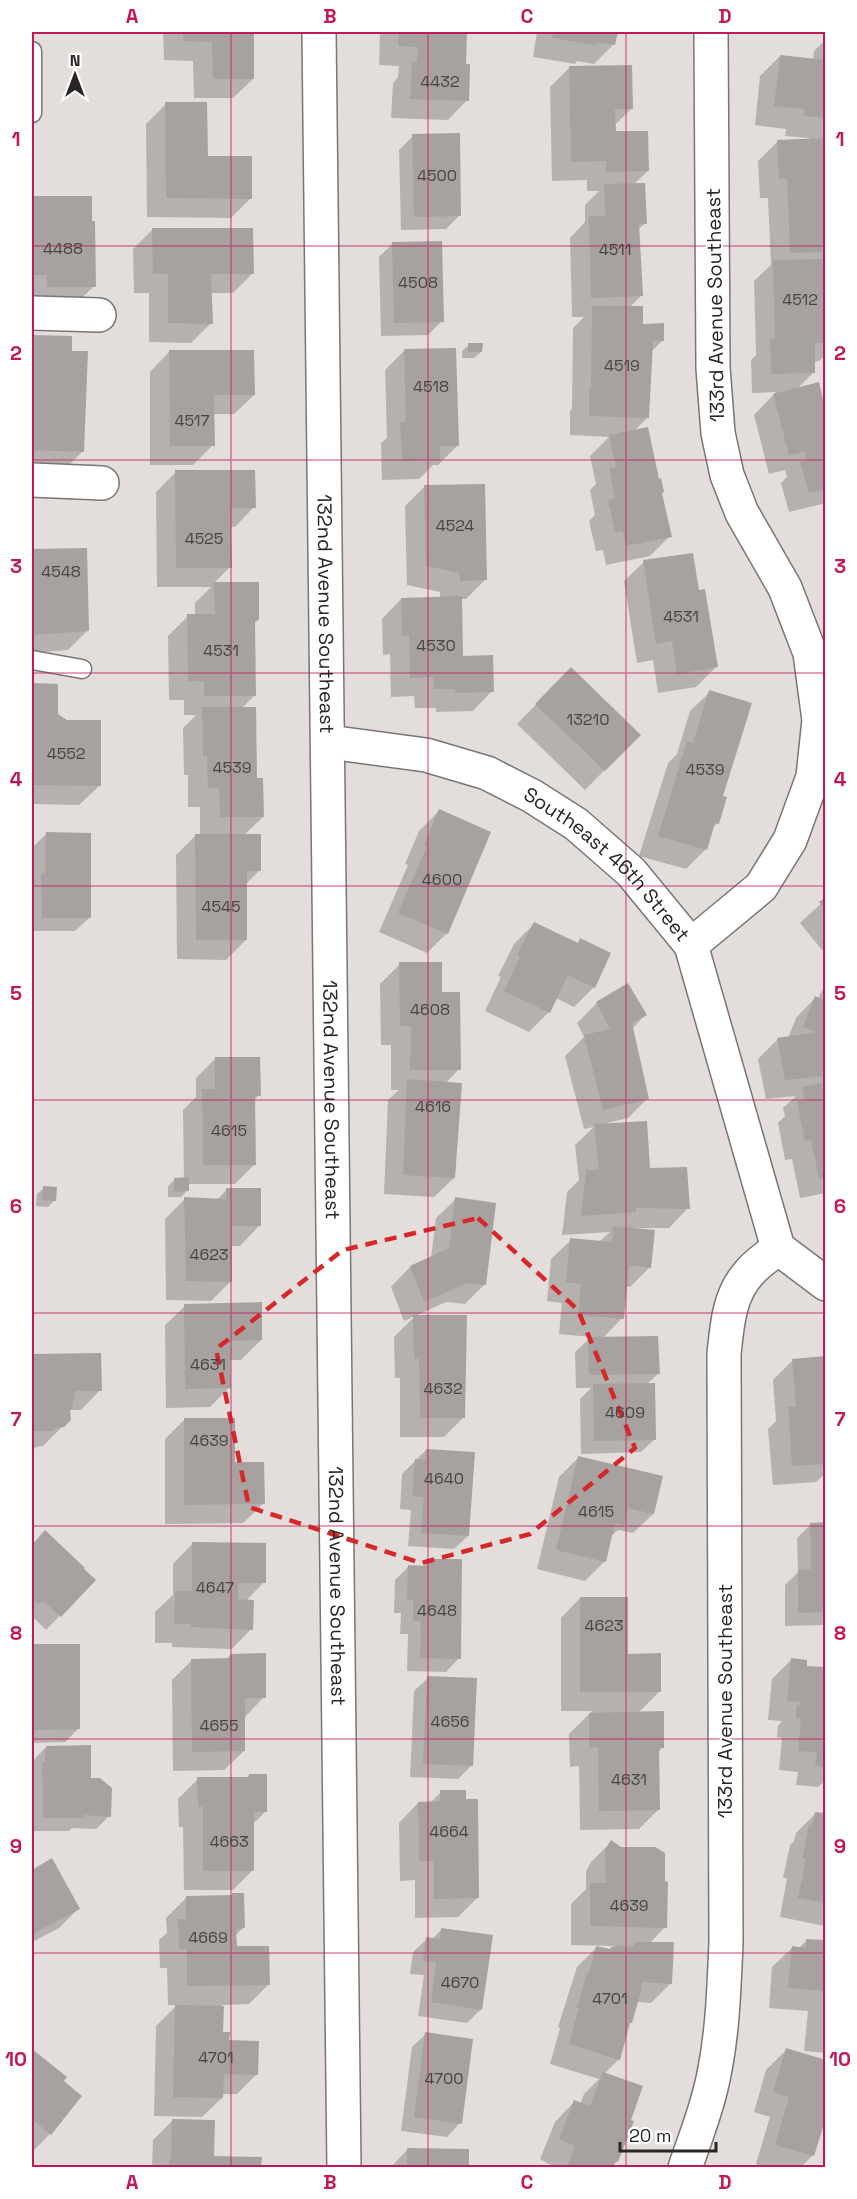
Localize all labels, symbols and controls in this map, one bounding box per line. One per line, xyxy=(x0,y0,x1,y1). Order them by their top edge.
text: A xyxy=(126,3,139,29)
text: B xyxy=(323,3,337,29)
text: C xyxy=(521,3,534,29)
text: D xyxy=(718,3,732,29)
north arrow xyxy=(45,45,105,105)
text: N xyxy=(70,50,80,71)
house number: 4432 xyxy=(420,71,460,92)
text: 1 xyxy=(11,126,21,152)
text: 1 xyxy=(835,126,845,152)
house number: 4500 xyxy=(417,165,457,186)
street label: 133rd Avenue Southeast xyxy=(700,188,730,422)
house number: 4488 xyxy=(43,238,83,259)
house number: 4511 xyxy=(599,239,631,260)
house number: 4508 xyxy=(398,272,438,293)
house number: 4512 xyxy=(782,289,818,310)
text: 2 xyxy=(10,340,22,366)
text: 2 xyxy=(834,340,846,366)
house number: 4519 xyxy=(604,355,640,376)
house number: 4518 xyxy=(413,376,449,397)
house number: 4517 xyxy=(174,410,210,431)
street label: 132nd Avenue Southeast xyxy=(311,494,340,734)
house number: 4524 xyxy=(436,515,474,536)
house number: 4525 xyxy=(185,528,223,549)
text: 3 xyxy=(10,553,22,579)
text: 3 xyxy=(834,553,846,579)
house number: 4548 xyxy=(41,561,81,582)
house number: 4531 xyxy=(663,606,699,627)
house number: 4530 xyxy=(416,635,456,656)
house number: 4531 xyxy=(203,640,239,661)
house number: 13210 xyxy=(567,709,609,730)
house number: 4552 xyxy=(47,743,85,764)
house number: 4539 xyxy=(212,757,252,778)
house number: 4539 xyxy=(685,759,725,780)
text: 4 xyxy=(10,766,23,792)
text: 4 xyxy=(834,766,847,792)
street label: Southeast 46th Street xyxy=(519,781,696,947)
house number: 4600 xyxy=(422,869,462,890)
house number: 4545 xyxy=(201,896,241,917)
text: 5 xyxy=(10,980,22,1006)
street label: 132nd Avenue Southeast xyxy=(317,980,346,1220)
text: 5 xyxy=(834,980,846,1006)
house number: 4608 xyxy=(410,999,450,1020)
house number: 4616 xyxy=(415,1096,451,1117)
house number: 4615 xyxy=(211,1120,247,1141)
text: 6 xyxy=(10,1193,22,1219)
text: 6 xyxy=(834,1193,846,1219)
house number: 4623 xyxy=(190,1244,228,1265)
house number: 4631 xyxy=(190,1354,226,1375)
house number: 4632 xyxy=(423,1378,463,1399)
house number: 4609 xyxy=(605,1402,645,1423)
text: 7 xyxy=(10,1406,22,1432)
text: 7 xyxy=(834,1406,846,1432)
house number: 4639 xyxy=(189,1430,229,1451)
street label: 132nd Avenue Southeast xyxy=(323,1466,352,1706)
house number: 4640 xyxy=(424,1468,464,1489)
house number: 4615 xyxy=(578,1501,614,1522)
house number: 4647 xyxy=(196,1577,234,1598)
street label: 133rd Avenue Southeast xyxy=(712,1584,738,1818)
house number: 4648 xyxy=(417,1600,457,1621)
house number: 4623 xyxy=(585,1615,623,1636)
text: 8 xyxy=(10,1620,22,1646)
text: 8 xyxy=(834,1620,846,1646)
house number: 4656 xyxy=(430,1711,470,1732)
house number: 4655 xyxy=(200,1715,238,1736)
house number: 4631 xyxy=(611,1769,647,1790)
house number: 4664 xyxy=(429,1821,469,1842)
house number: 4663 xyxy=(209,1831,249,1852)
text: 9 xyxy=(10,1833,22,1859)
text: 9 xyxy=(834,1833,846,1859)
house number: 4639 xyxy=(609,1895,649,1916)
house number: 4669 xyxy=(188,1927,228,1948)
house number: 4670 xyxy=(441,1972,479,1993)
house number: 4701 xyxy=(592,1988,628,2009)
text: 10 xyxy=(5,2046,27,2072)
text: 10 xyxy=(829,2046,851,2072)
house number: 4701 xyxy=(198,2047,234,2068)
house number: 4700 xyxy=(425,2068,463,2089)
scale bar xyxy=(620,2115,716,2153)
text: 20 m xyxy=(629,2124,672,2147)
text: A xyxy=(126,2169,139,2195)
text: B xyxy=(323,2169,337,2195)
text: C xyxy=(521,2169,534,2195)
text: D xyxy=(718,2169,732,2195)

